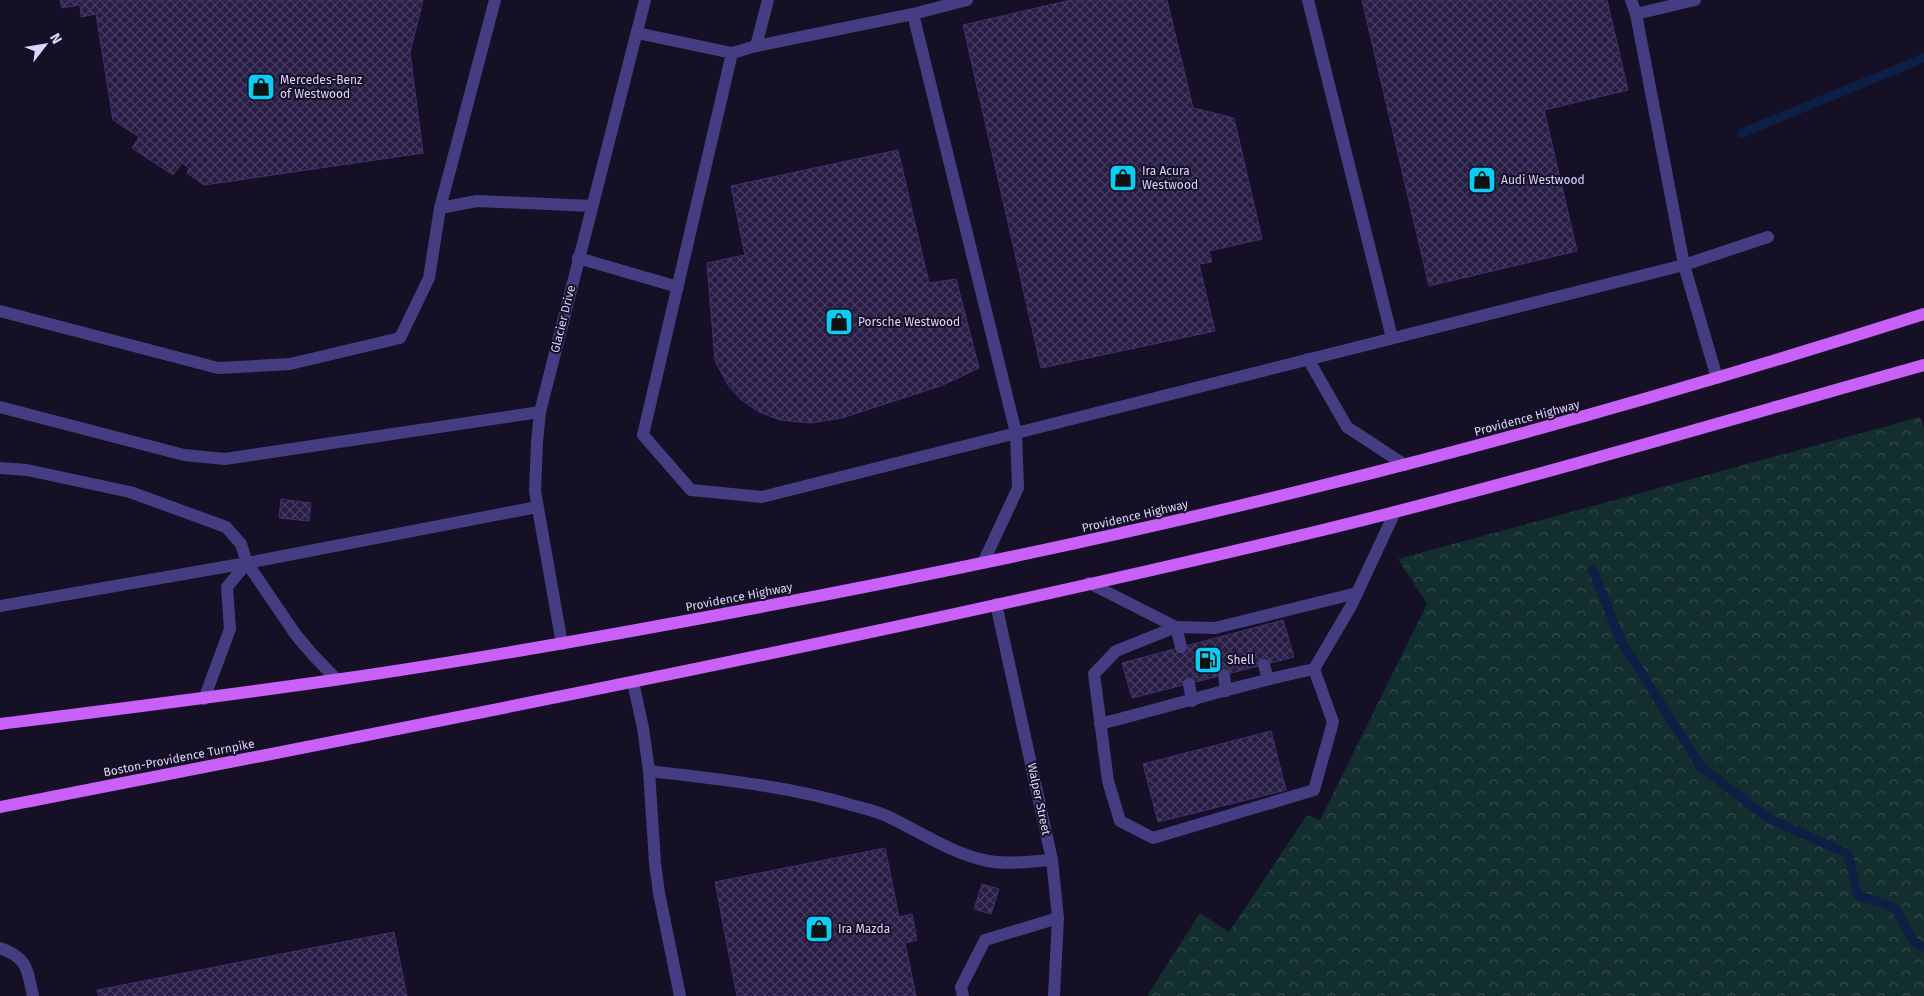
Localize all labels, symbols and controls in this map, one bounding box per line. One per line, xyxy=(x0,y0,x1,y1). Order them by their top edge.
north arrow xyxy=(20,20,70,70)
text: N xyxy=(46,30,65,47)
shop icon: Mercedes-Benz of Westwood xyxy=(246,72,276,102)
place label: Mercedes-Benz of Westwood xyxy=(280,73,362,101)
shop icon: Ira Acura Westwood xyxy=(1108,163,1138,193)
place label: Ira Acura Westwood xyxy=(1142,164,1198,192)
shop icon: Audi Westwood xyxy=(1467,165,1497,195)
place label: Audi Westwood xyxy=(1501,173,1585,187)
street label: Glacier Drive xyxy=(548,284,578,354)
shop icon: Porsche Westwood xyxy=(824,307,854,337)
place label: Porsche Westwood xyxy=(858,315,960,329)
street label: Providence Highway xyxy=(1473,397,1581,439)
street label: Providence Highway xyxy=(1080,497,1190,535)
street label: Providence Highway xyxy=(684,580,794,614)
fuel station icon: Shell xyxy=(1193,645,1223,675)
place label: Shell xyxy=(1227,653,1255,667)
street label: Boston-Providence Turnpike xyxy=(102,736,256,780)
street label: Walper Street xyxy=(1025,762,1054,837)
shop icon: Ira Mazda xyxy=(804,914,834,944)
place label: Ira Mazda xyxy=(838,922,890,936)

